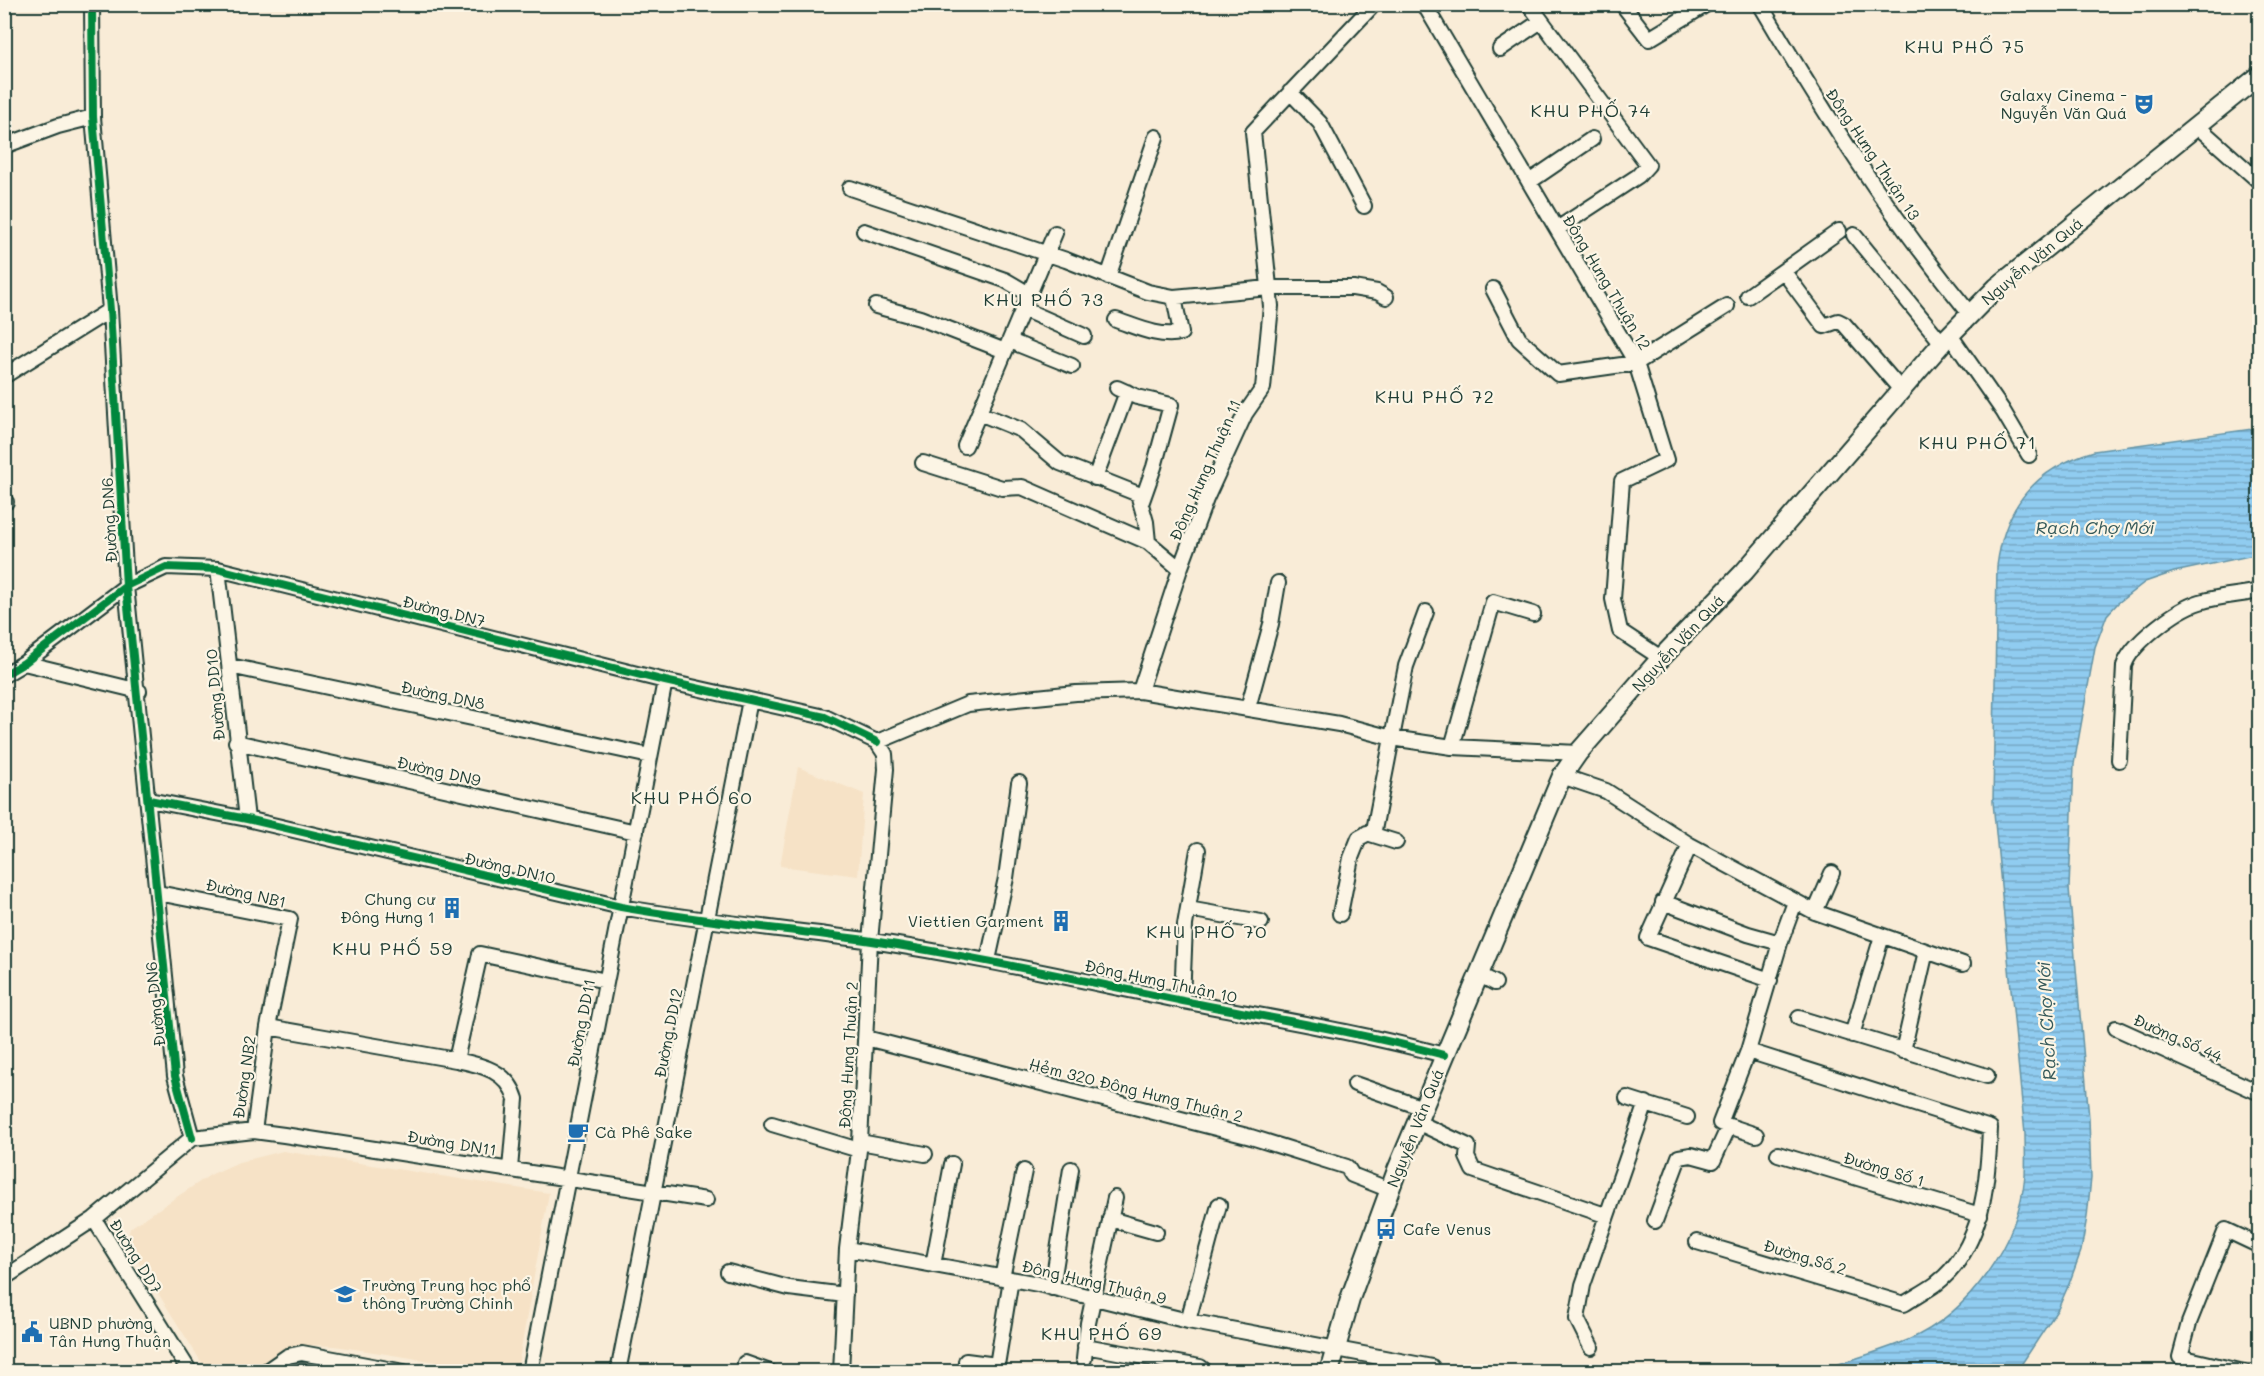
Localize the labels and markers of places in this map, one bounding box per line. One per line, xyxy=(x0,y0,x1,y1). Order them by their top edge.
place label: Galaxy Cinema - Nguyễn Văn Quá xyxy=(2000,84,2127,123)
theatre icon: Galaxy Cinema - Nguyễn Văn Quá xyxy=(2132,92,2156,116)
place label: Chung cư Đông Hưng 1 xyxy=(340,888,436,927)
building icon: Chung cư Đông Hưng 1 xyxy=(440,896,464,920)
building icon: Viettien Garment xyxy=(1049,909,1073,933)
place label: Viettien Garment xyxy=(908,910,1044,931)
cafe icon: Cà Phê Sake xyxy=(566,1120,590,1144)
place label: Cà Phê Sake xyxy=(595,1121,693,1142)
bus stop icon: Cafe Venus xyxy=(1374,1217,1398,1241)
place label: Cafe Venus xyxy=(1403,1218,1491,1239)
place label: Trường Trung học phổ thông Trường Chinh xyxy=(362,1274,531,1313)
school or university icon: Trường Trung học phổ thông Trường Chinh xyxy=(333,1282,357,1306)
place label: UBND phường Tân Hưng Thuận xyxy=(49,1312,171,1351)
public building icon: UBND phường Tân Hưng Thuận xyxy=(20,1320,44,1344)

